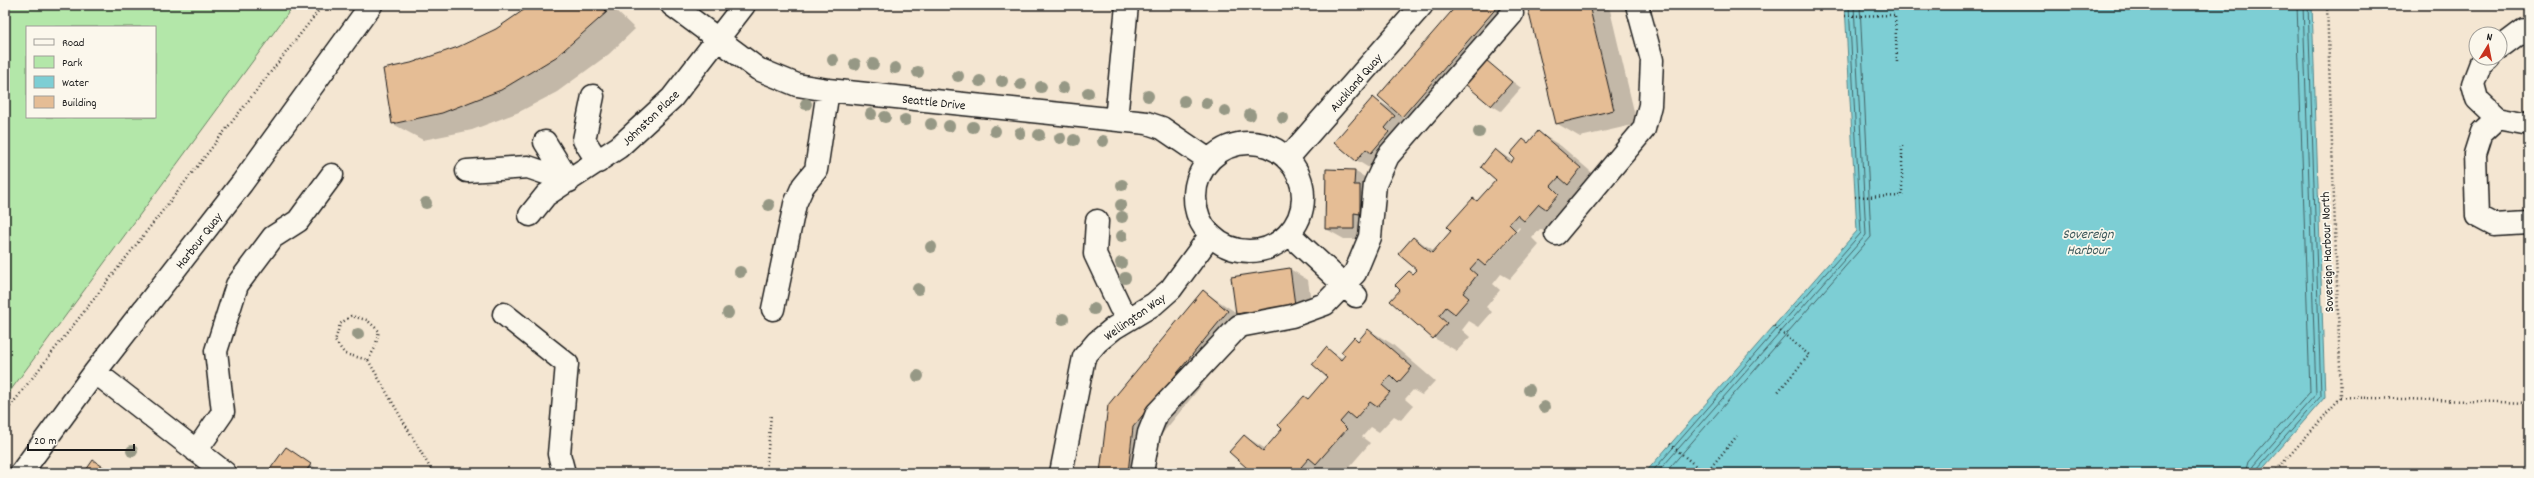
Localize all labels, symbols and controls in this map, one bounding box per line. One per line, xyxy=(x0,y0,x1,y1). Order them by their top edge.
legend xyxy=(26,26,156,118)
north arrow xyxy=(2468,26,2508,66)
text: N xyxy=(2485,30,2494,47)
text: Road xyxy=(62,35,84,52)
street label: Auckland Quay xyxy=(1326,50,1388,117)
text: Park xyxy=(62,55,83,72)
text: Water xyxy=(62,75,89,92)
street label: Johnston Place xyxy=(619,86,685,151)
street label: Seattle Drive xyxy=(901,91,967,116)
text: Building xyxy=(62,95,97,112)
street label: Sovereign Harbour North xyxy=(2317,191,2340,312)
street label: Harbour Quay xyxy=(172,209,229,274)
water label: Sovereign Harbour xyxy=(2063,225,2114,261)
street label: Wellington Way xyxy=(1101,289,1171,346)
scale bar xyxy=(28,426,134,452)
text: 20 m xyxy=(34,433,57,450)

